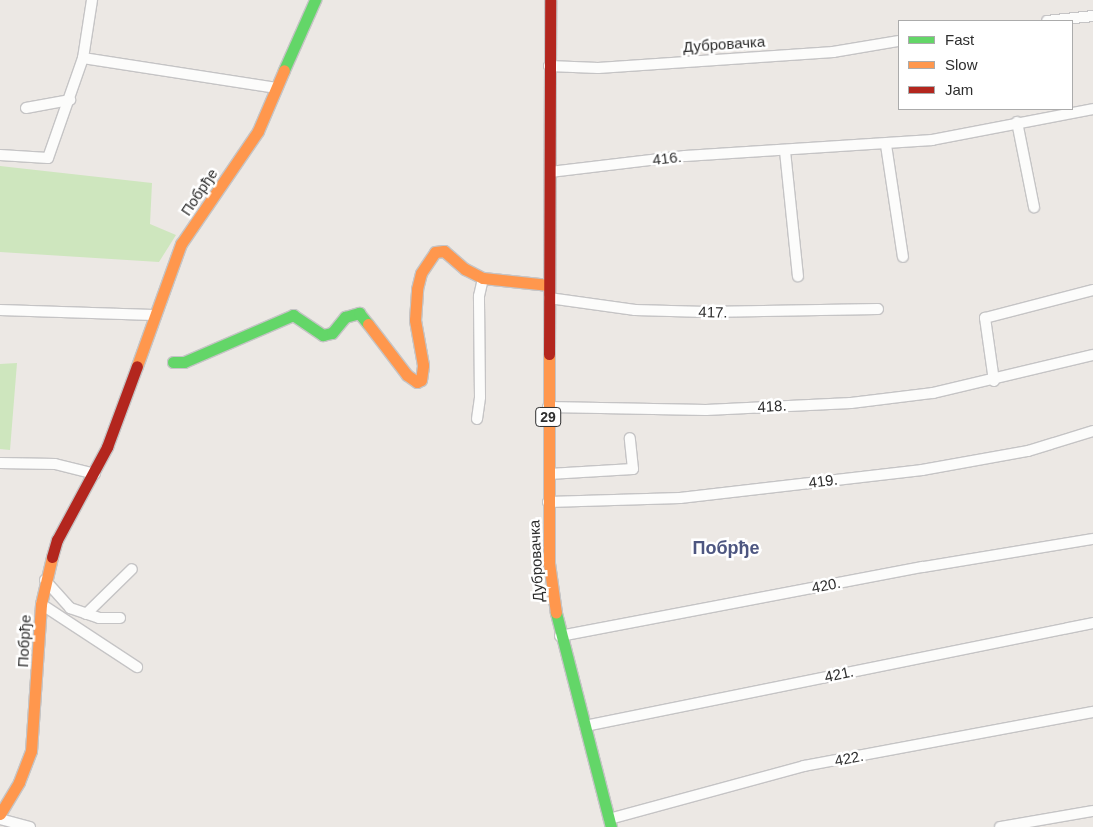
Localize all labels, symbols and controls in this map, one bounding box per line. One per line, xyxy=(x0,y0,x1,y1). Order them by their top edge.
legend xyxy=(898,20,1073,110)
text: Fast xyxy=(945,31,974,48)
street label: Дубровачка xyxy=(682,32,766,56)
text: Slow xyxy=(945,56,978,73)
text: Jam xyxy=(945,81,973,98)
street label: 416. xyxy=(652,148,682,168)
street label: Побрђе xyxy=(177,165,221,219)
street label: 417. xyxy=(698,303,728,321)
street label: 418. xyxy=(757,396,787,416)
road number: 29 xyxy=(534,406,562,428)
street label: 419. xyxy=(807,470,839,492)
street label: Дубровачка xyxy=(525,519,547,603)
district label: Побрђе xyxy=(692,537,760,559)
street label: 420. xyxy=(810,573,842,597)
street label: Побрђе xyxy=(14,614,34,668)
street label: 421. xyxy=(823,662,855,686)
street label: 422. xyxy=(833,746,865,770)

